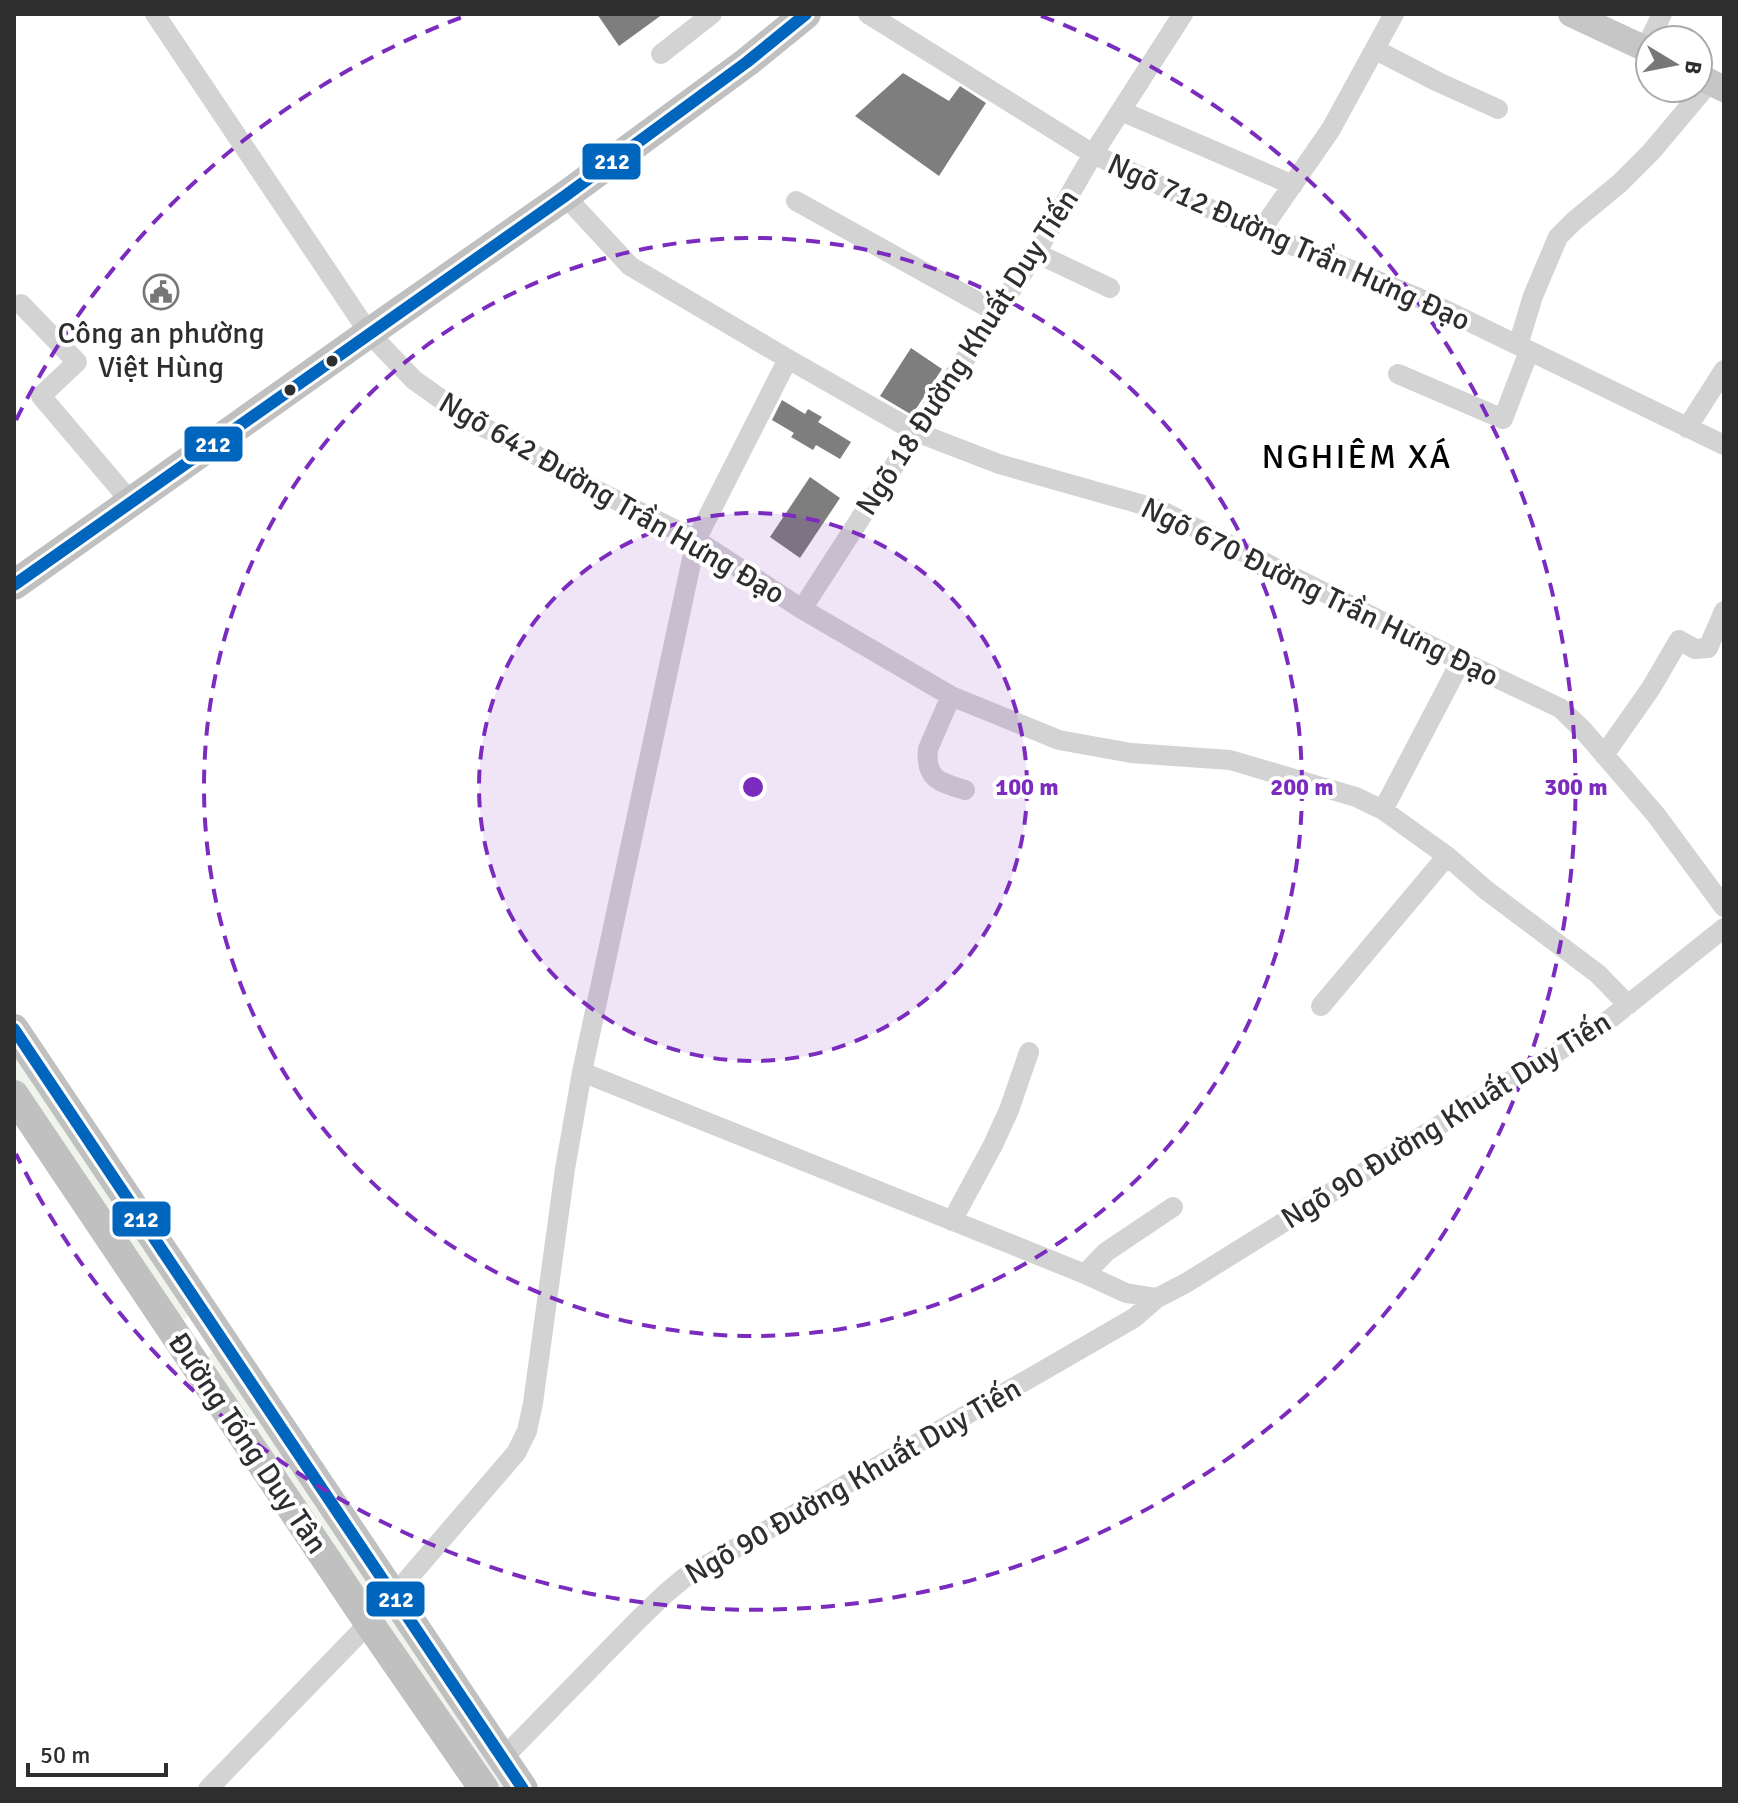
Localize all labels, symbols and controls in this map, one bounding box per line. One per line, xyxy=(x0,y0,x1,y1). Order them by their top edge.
north arrow xyxy=(1634,24,1714,104)
text: B xyxy=(1679,58,1708,76)
line badge: 212 xyxy=(581,142,642,181)
street label: Ngõ 712 Đường Trần Hưng Đạo xyxy=(1102,146,1476,339)
text: 212 xyxy=(594,148,630,175)
street label: Ngõ 18 Đường Khuất Duy Tiến xyxy=(848,182,1087,522)
public building icon: Công an phường Việt Hùng xyxy=(142,273,180,311)
place label: Công an phường Việt Hùng xyxy=(57,315,265,386)
unlabelled marker xyxy=(324,353,340,369)
unlabelled marker xyxy=(282,382,298,398)
street label: Ngõ 642 Đường Trần Hưng Đạo xyxy=(432,384,791,613)
line badge: 212 xyxy=(183,425,244,463)
text: 212 xyxy=(195,431,231,458)
district label: NGHIÊM XÁ xyxy=(1262,436,1452,478)
street label: Ngõ 670 Đường Trần Hưng Đạo xyxy=(1135,490,1505,695)
text: 100 m xyxy=(995,772,1059,802)
text: 200 m xyxy=(1270,772,1334,802)
text: 300 m xyxy=(1544,772,1608,802)
centre of rings xyxy=(739,773,767,801)
street label: Ngõ 90 Đường Khuất Duy Tiến xyxy=(1275,1004,1618,1237)
line badge: 212 xyxy=(111,1200,172,1238)
text: 212 xyxy=(123,1206,159,1233)
street label: Đường Tống Duy Tân xyxy=(160,1326,335,1561)
street label: Ngõ 90 Đường Khuất Duy Tiến xyxy=(679,1370,1028,1593)
line badge: 212 xyxy=(365,1580,426,1618)
text: 212 xyxy=(378,1586,414,1613)
scale bar xyxy=(28,1727,166,1777)
text: 50 m xyxy=(40,1740,90,1770)

